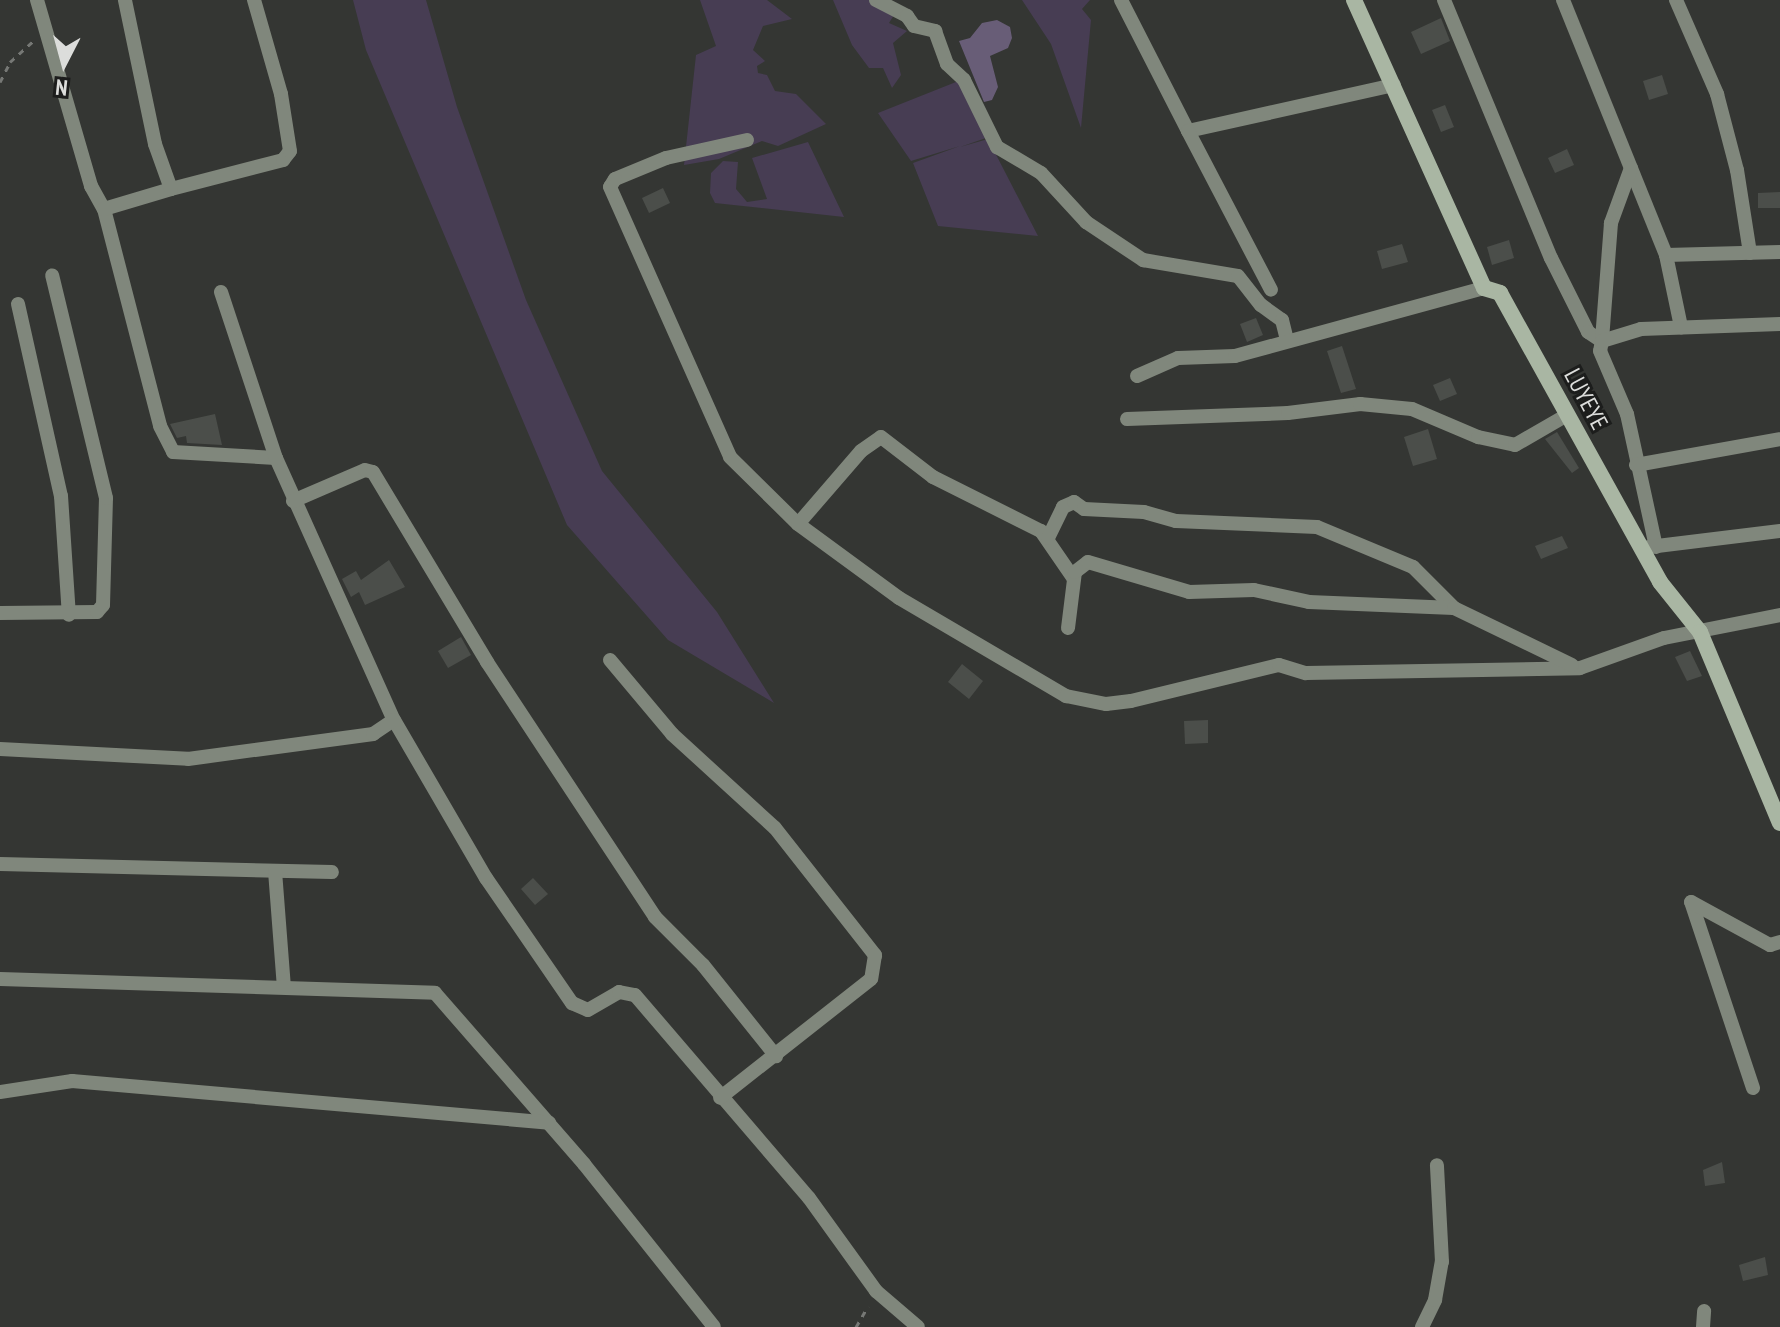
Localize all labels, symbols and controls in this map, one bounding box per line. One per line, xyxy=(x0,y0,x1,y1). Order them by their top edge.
north arrow xyxy=(24,24,104,104)
text: N xyxy=(54,73,69,102)
street label: LUYEYE xyxy=(1558,364,1614,434)

